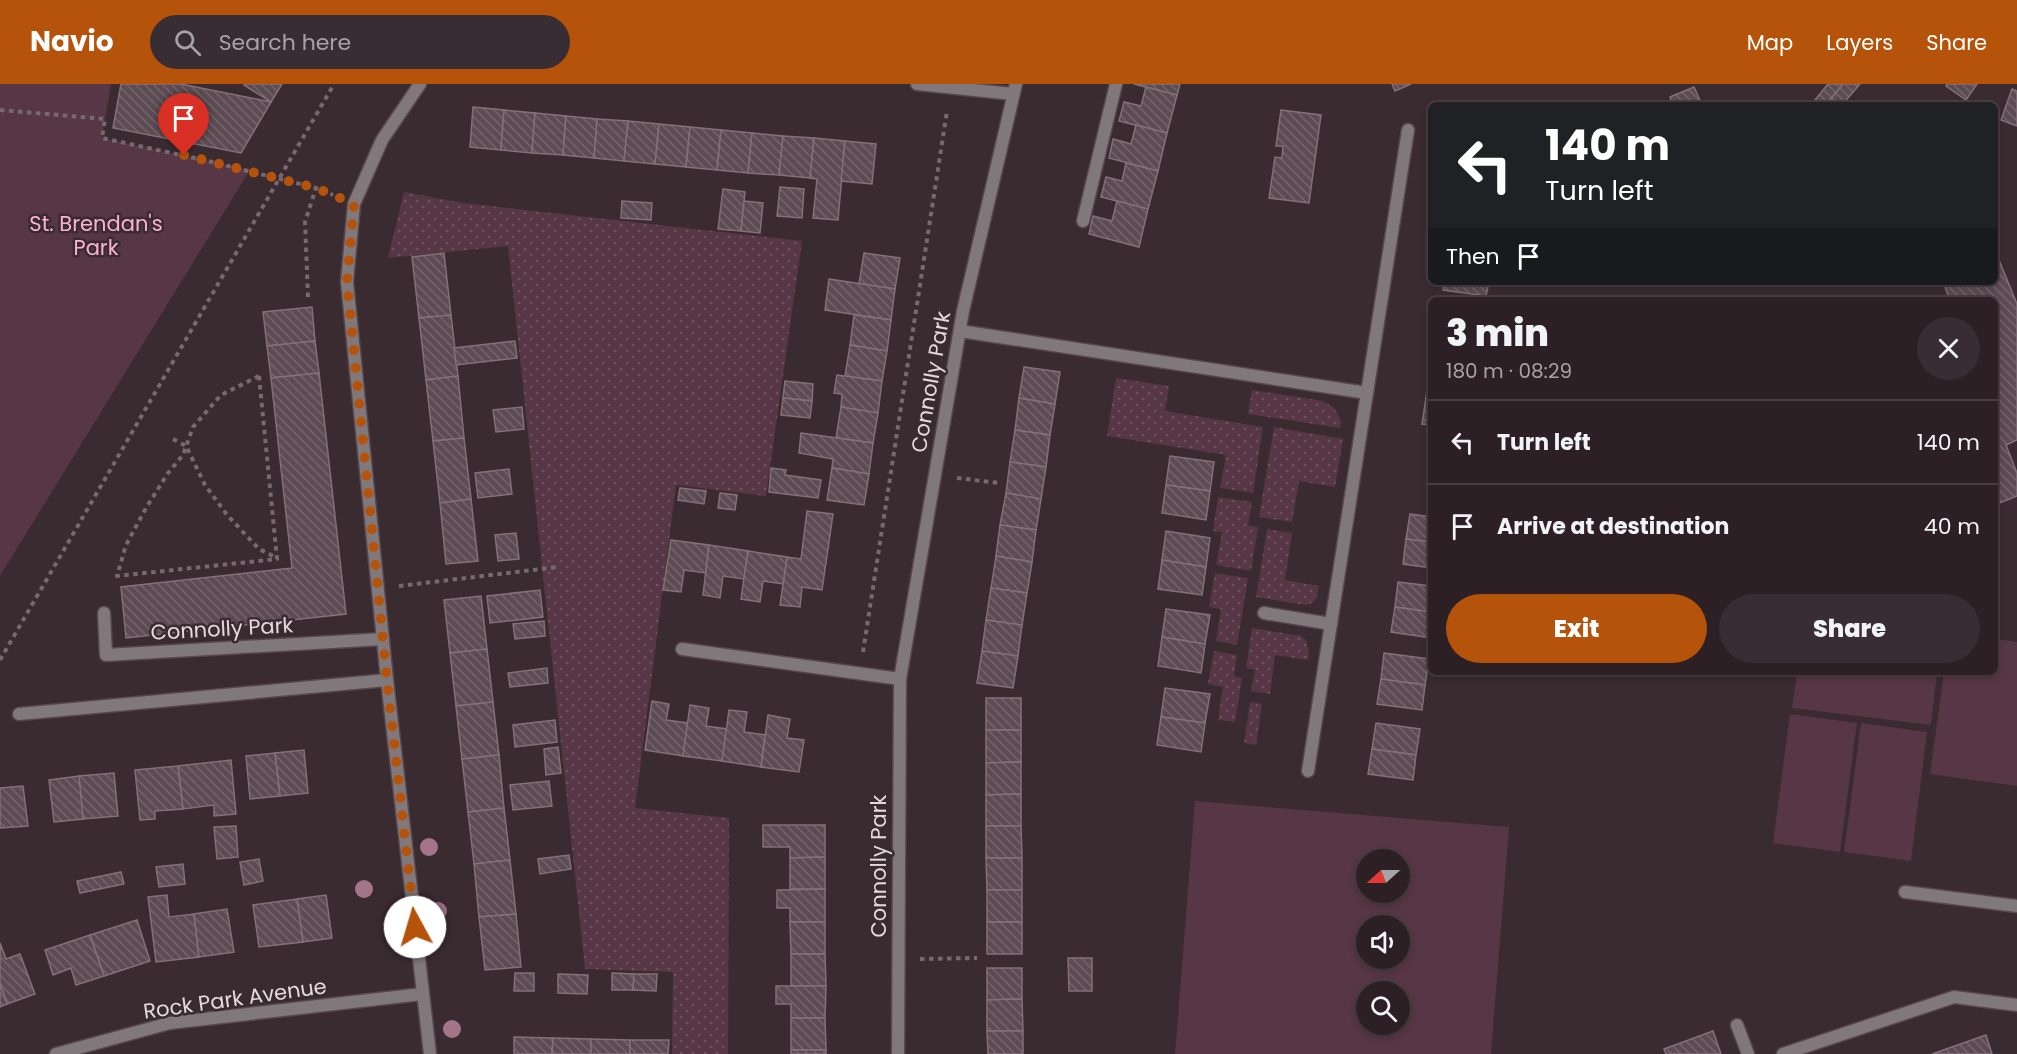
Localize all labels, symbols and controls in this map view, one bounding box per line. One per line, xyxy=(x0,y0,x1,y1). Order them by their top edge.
search box xyxy=(150,15,570,69)
text: Navio xyxy=(30,22,114,61)
icon: search xyxy=(171,26,204,59)
text: Search here xyxy=(219,27,351,58)
text: Map xyxy=(1747,28,1793,57)
text: Layers xyxy=(1826,28,1893,57)
text: Share xyxy=(1926,28,1987,57)
pin xyxy=(158,93,209,155)
icon: arrive xyxy=(167,102,200,135)
text: 140 m xyxy=(1545,116,1670,175)
icon: left xyxy=(1446,126,1524,204)
text: Turn left xyxy=(1545,172,1654,209)
park label: St. Brendan's Park xyxy=(29,209,163,262)
icon: arrive xyxy=(1512,240,1545,273)
text: Then xyxy=(1446,241,1500,272)
text: 3 min xyxy=(1446,308,1549,359)
street label: Connolly Park xyxy=(904,309,957,455)
button: close xyxy=(1917,317,1980,380)
text: 180 m · 08:29 xyxy=(1446,357,1572,385)
icon: left xyxy=(1446,426,1479,459)
text: Turn left xyxy=(1497,427,1591,458)
text: 140 m xyxy=(1917,427,1980,458)
icon: arrive xyxy=(1446,510,1479,543)
text: Arrive at destination xyxy=(1497,511,1729,542)
text: 40 m xyxy=(1924,511,1980,542)
button: Exit xyxy=(1446,594,1707,663)
button: Share xyxy=(1719,594,1980,663)
street label: Connolly Park xyxy=(150,610,294,647)
street label: Connolly Park xyxy=(864,794,893,937)
north arrow xyxy=(1356,849,1410,903)
map controls xyxy=(1356,849,1410,1035)
position arrow xyxy=(383,895,447,959)
button: sound xyxy=(1356,915,1410,969)
street label: Rock Park Avenue xyxy=(141,971,328,1026)
button: search xyxy=(1356,981,1410,1035)

